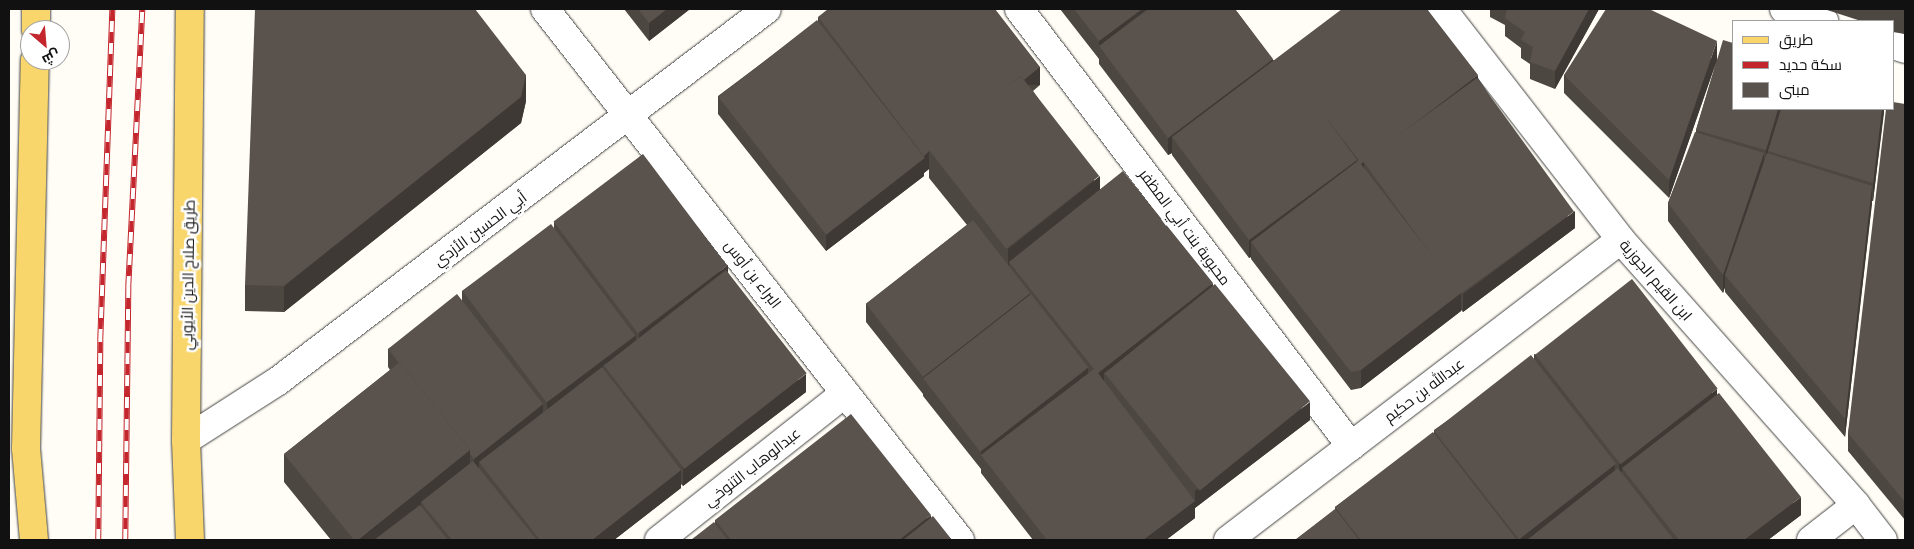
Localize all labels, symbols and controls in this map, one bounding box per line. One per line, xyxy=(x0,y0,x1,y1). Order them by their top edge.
north arrow xyxy=(20,20,70,70)
legend xyxy=(1732,20,1894,110)
text: طريق xyxy=(1779,29,1813,49)
text: ش xyxy=(39,45,64,70)
text: سكة حديد xyxy=(1779,54,1842,74)
text: مبنى xyxy=(1779,79,1810,99)
street label: محبوبة بنت أبي المظفر xyxy=(1135,165,1235,289)
street label: أبي الحسين الأزدي xyxy=(430,188,530,270)
street label: طريق صلاح الدين الأيوبي xyxy=(178,200,198,350)
street label: البراء بن أوس xyxy=(721,236,785,312)
street label: ابن القيم الجوزية xyxy=(1616,236,1696,324)
street label: عبدالله بن حكيم xyxy=(1380,354,1468,426)
street label: عبدالوهاب التنوخي xyxy=(700,424,804,510)

